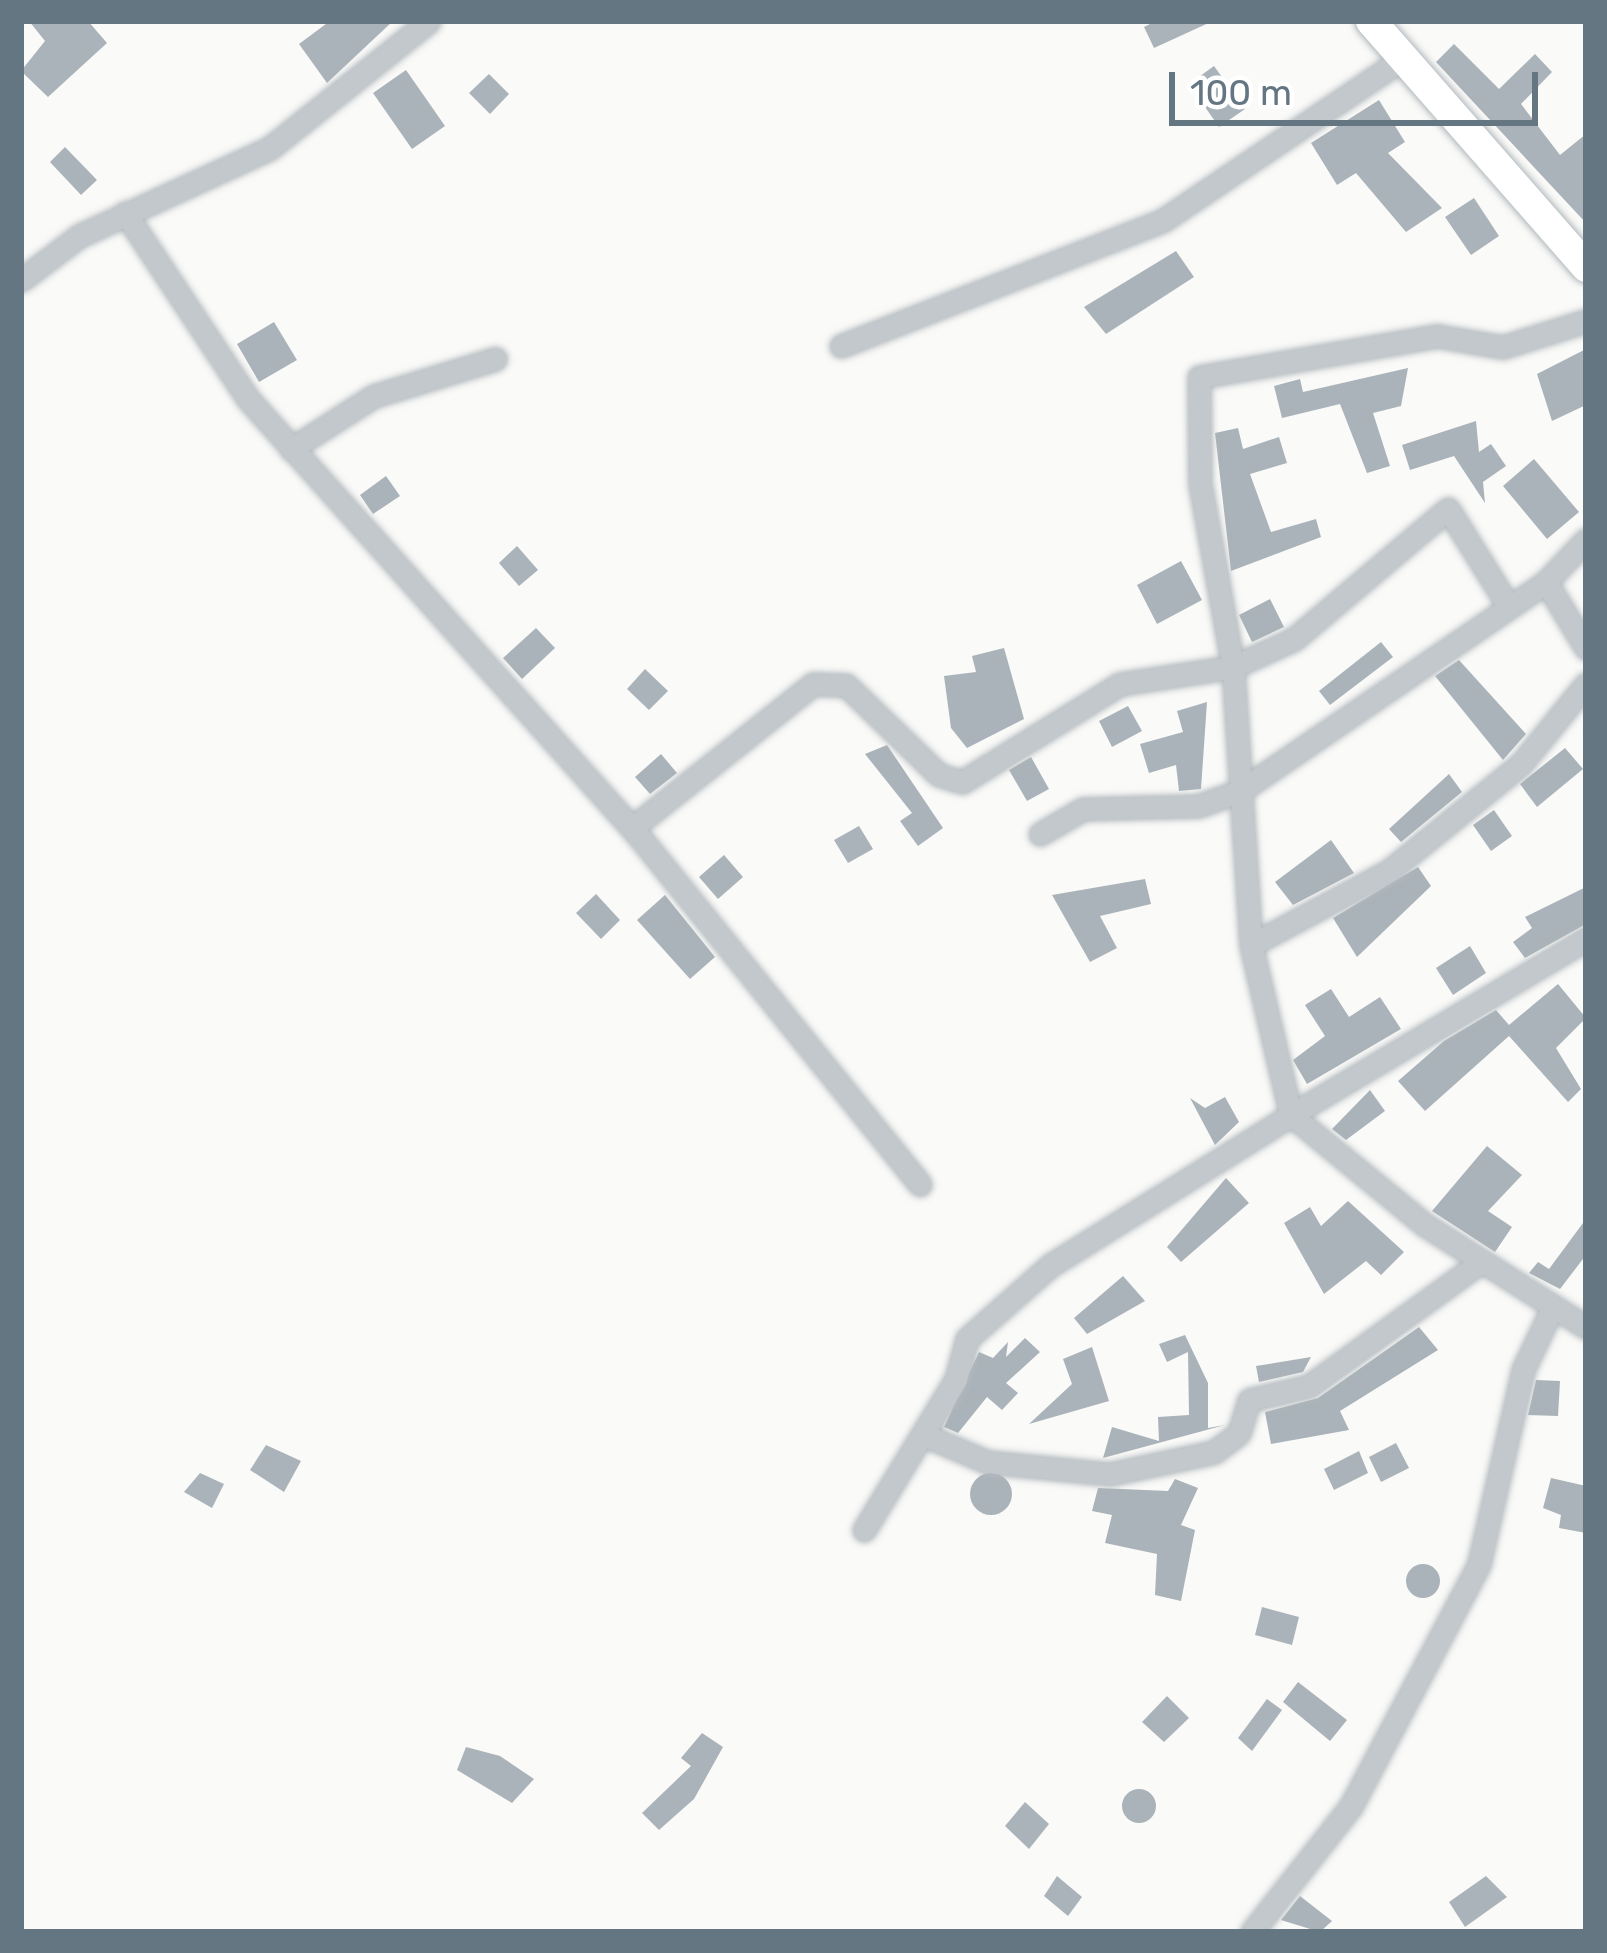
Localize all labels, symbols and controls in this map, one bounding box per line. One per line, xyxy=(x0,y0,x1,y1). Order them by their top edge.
scale bar xyxy=(1175,48,1544,122)
text: 100 m xyxy=(1190,71,1292,114)

